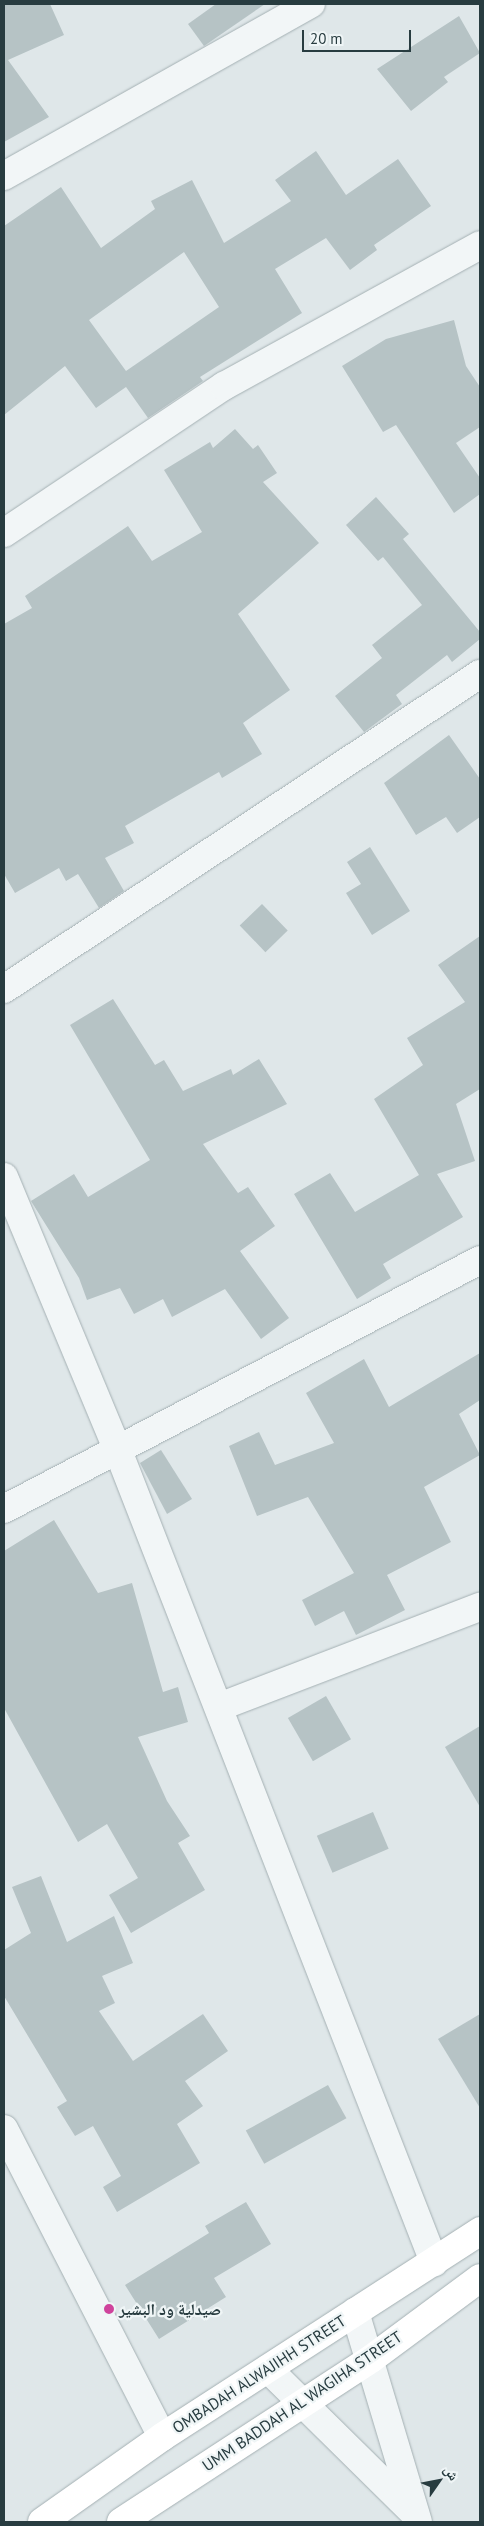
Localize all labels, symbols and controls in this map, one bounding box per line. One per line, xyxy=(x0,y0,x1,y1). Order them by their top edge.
scale bar xyxy=(304,20,413,52)
text: 20 m xyxy=(310,29,343,48)
place label: صيدلية ود البشير xyxy=(119,2299,221,2319)
marker: صيدلية ود البشير xyxy=(103,2303,115,2315)
street label: OMBADAH ALWAJIHH STREET xyxy=(168,2311,350,2437)
street label: UMM BADDAH AL WAGIHA STREET xyxy=(198,2326,406,2476)
north arrow xyxy=(414,2456,464,2506)
text: ش xyxy=(440,2462,463,2484)

